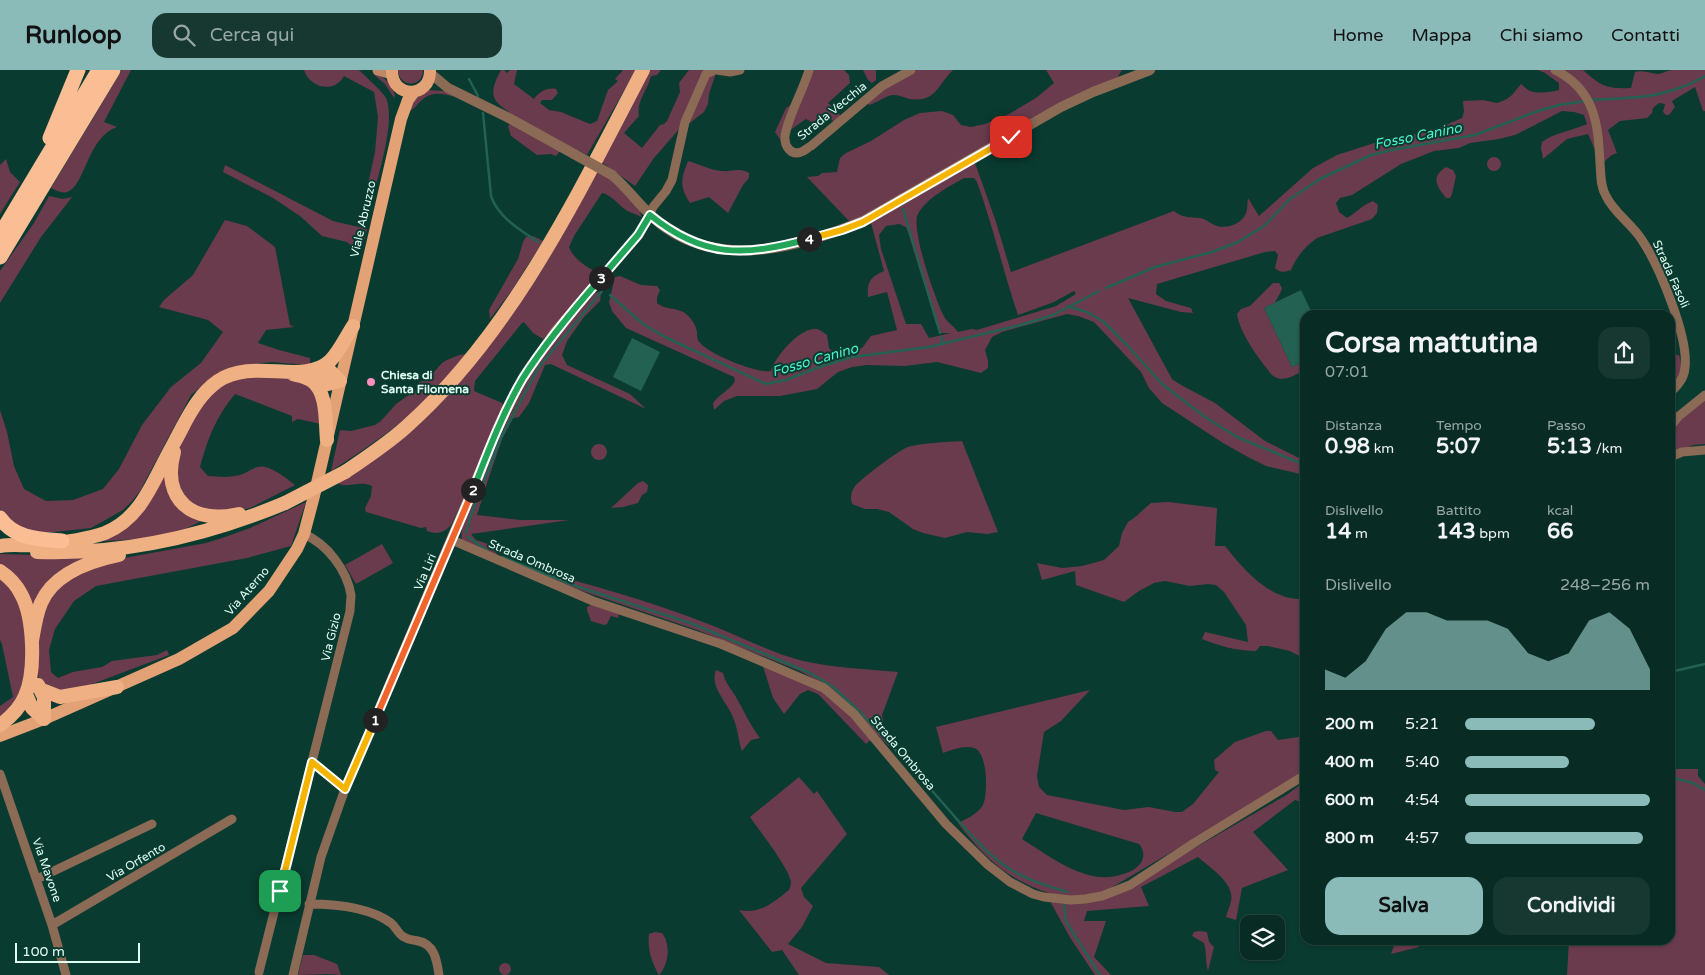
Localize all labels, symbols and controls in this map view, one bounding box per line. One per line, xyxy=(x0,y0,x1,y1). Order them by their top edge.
search box xyxy=(152,13,502,58)
text: Runloop xyxy=(25,21,122,50)
icon: search xyxy=(170,21,198,49)
text: Cerca qui xyxy=(210,24,294,46)
text: Home xyxy=(1332,24,1383,46)
text: Mappa xyxy=(1411,24,1472,46)
text: Chi siamo xyxy=(1500,24,1583,46)
text: Contatti xyxy=(1611,24,1680,46)
street label: Strada Vecchia xyxy=(795,79,869,143)
pin xyxy=(990,116,1032,158)
water label: Fosso Canino xyxy=(1373,119,1465,153)
icon: check xyxy=(997,123,1025,151)
street label: Viale Abruzzo xyxy=(347,179,379,259)
pin: 4 xyxy=(796,226,822,252)
text: 4 xyxy=(805,231,814,248)
street label: Strada Fasoli xyxy=(1650,238,1692,310)
pin: 3 xyxy=(588,266,614,290)
text: 3 xyxy=(597,270,606,287)
text: Corsa mattutina xyxy=(1325,326,1538,360)
button: share xyxy=(1598,327,1650,379)
water label: Fosso Canino xyxy=(770,339,861,380)
text: 07:01 xyxy=(1325,362,1369,382)
place label: Chiesa di Santa Filomena xyxy=(381,368,469,396)
marker: Chiesa di Santa Filomena xyxy=(365,376,377,388)
text: Distanza xyxy=(1325,417,1382,434)
text: Tempo xyxy=(1436,417,1482,434)
text: Passo xyxy=(1547,417,1586,434)
text: 0.98 xyxy=(1325,434,1370,459)
text: 5:07 xyxy=(1436,434,1481,459)
text: 5:13 xyxy=(1547,434,1592,459)
text: km xyxy=(1370,440,1394,457)
text: /km xyxy=(1592,440,1622,457)
pin: 2 xyxy=(460,478,486,502)
text: 2 xyxy=(469,482,478,499)
text: Dislivello xyxy=(1325,502,1383,519)
text: Battito xyxy=(1436,502,1481,519)
text: kcal xyxy=(1547,502,1573,519)
text: 14 xyxy=(1325,519,1351,544)
text: 143 xyxy=(1436,519,1476,544)
text: 66 xyxy=(1547,519,1573,544)
text: m xyxy=(1351,525,1368,542)
text: bpm xyxy=(1476,525,1510,542)
street label: Strada Ombrosa xyxy=(486,536,578,586)
street label: Via Liri xyxy=(411,552,439,592)
street label: Via Aterno xyxy=(222,564,272,618)
text: Dislivello xyxy=(1325,575,1392,595)
text: 248–256 m xyxy=(1560,575,1650,595)
street label: Via Gizio xyxy=(318,611,344,663)
pin: 1 xyxy=(362,708,388,732)
text: 1 xyxy=(371,712,380,729)
street label: Strada Ombrosa xyxy=(868,713,938,793)
text: 200 m xyxy=(1325,714,1374,734)
text: 5:21 xyxy=(1405,714,1439,734)
text: 400 m xyxy=(1325,752,1374,772)
text: 5:40 xyxy=(1405,752,1439,772)
text: 600 m xyxy=(1325,790,1374,810)
text: 4:54 xyxy=(1405,790,1439,810)
text: 800 m xyxy=(1325,828,1374,848)
text: 4:57 xyxy=(1405,828,1439,848)
street label: Via Mavone xyxy=(29,836,65,904)
street label: Via Orfento xyxy=(104,840,168,884)
pin xyxy=(259,870,301,912)
icon: arrive xyxy=(266,877,294,905)
button: Salva xyxy=(1325,877,1483,935)
button: Condividi xyxy=(1493,877,1650,935)
map controls xyxy=(1240,915,1285,960)
button: layers xyxy=(1240,915,1285,960)
scale bar xyxy=(15,940,140,963)
text: 100 m xyxy=(22,943,65,960)

